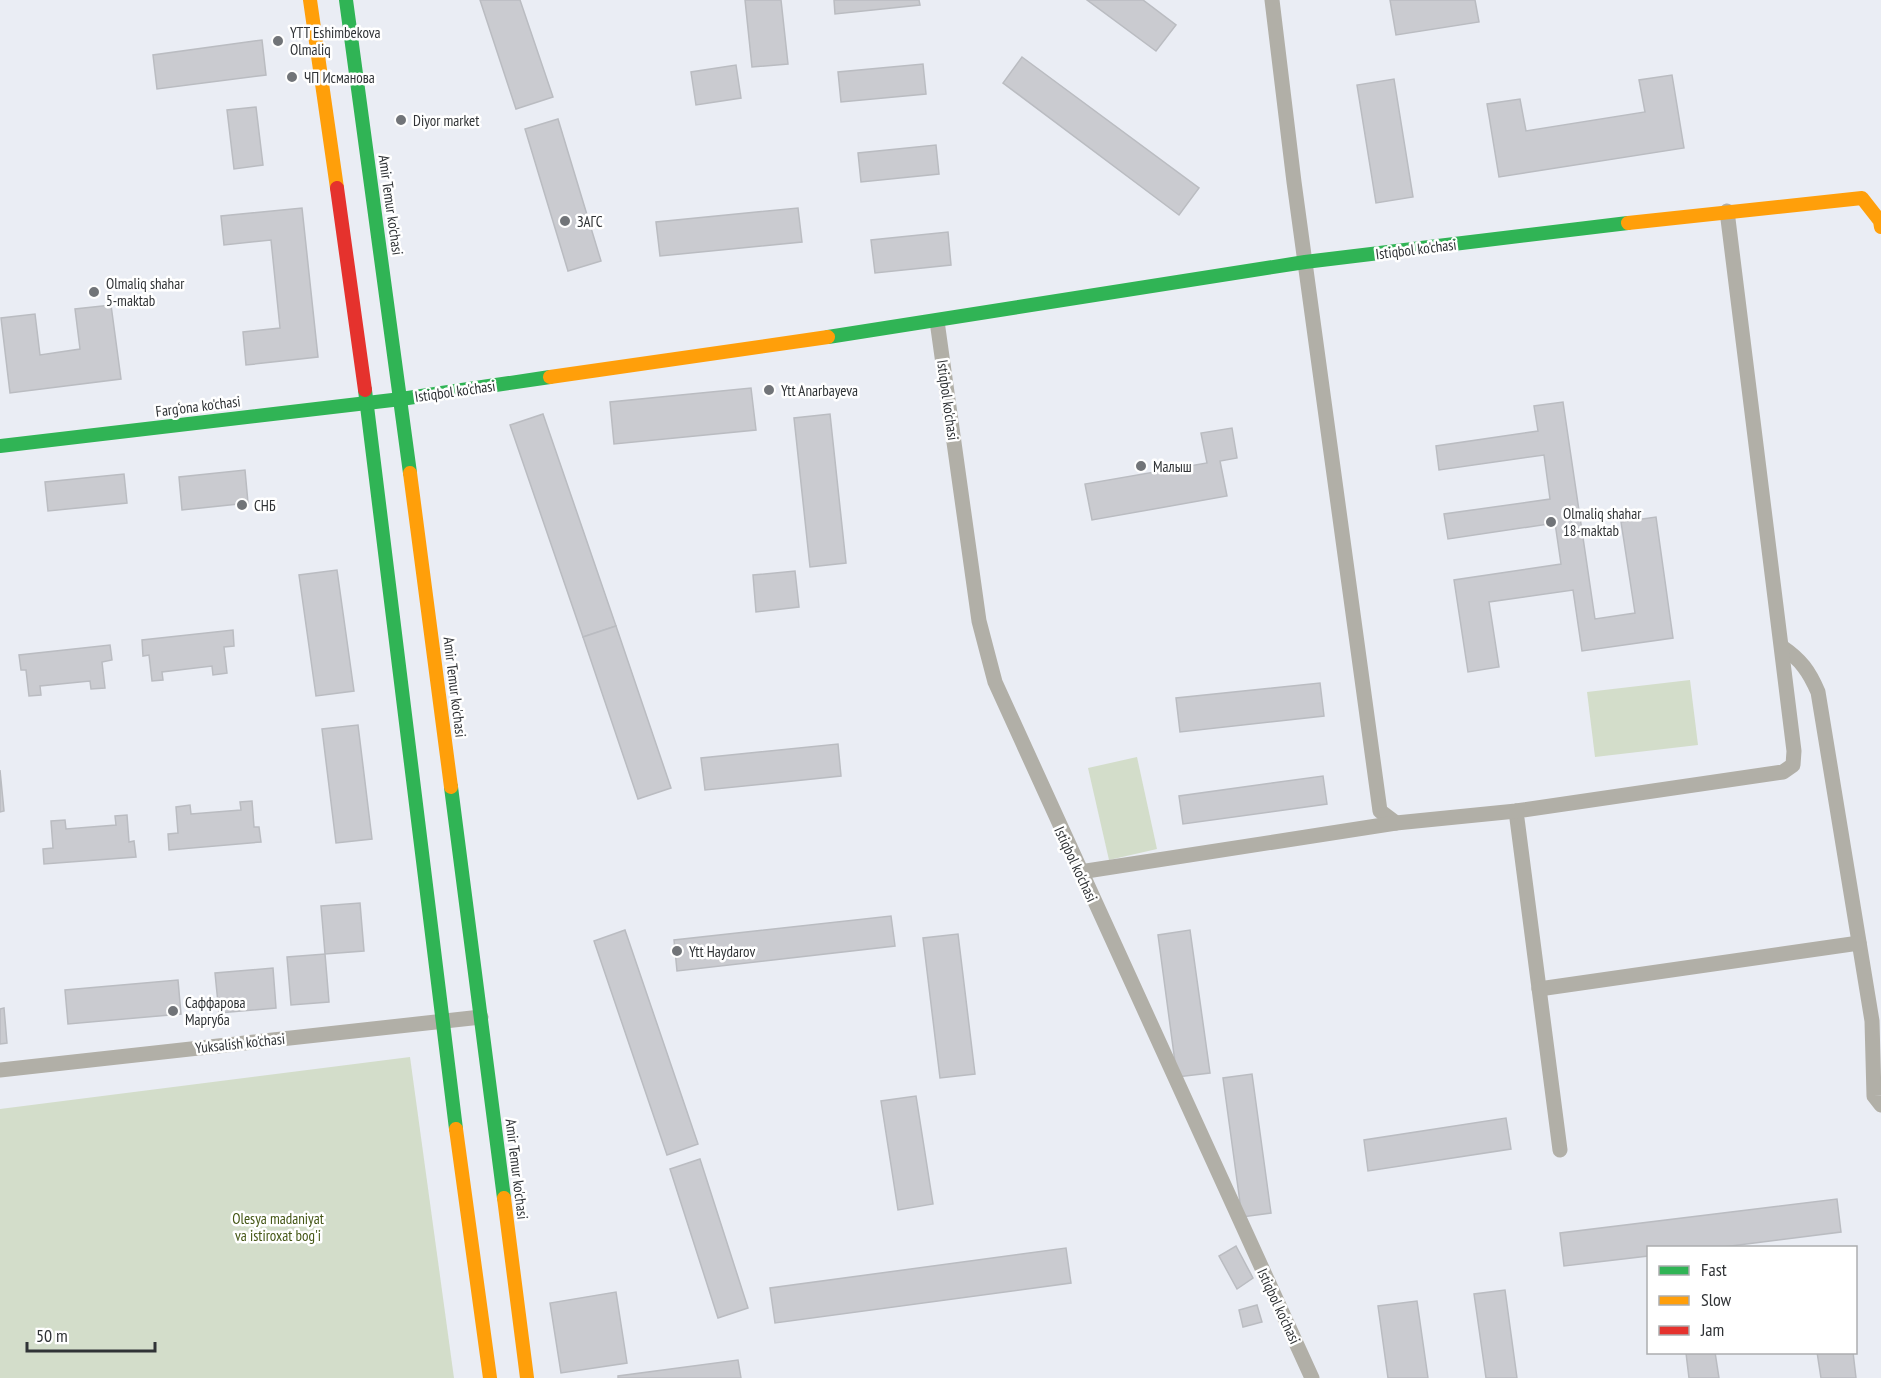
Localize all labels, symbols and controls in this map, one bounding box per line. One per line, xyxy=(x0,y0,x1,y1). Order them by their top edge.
place label: YTT Eshimbekova Olmaliq xyxy=(290,23,381,59)
marker: YTT Eshimbekova Olmaliq xyxy=(271,34,285,48)
place label: ЧП Исманова xyxy=(304,68,375,87)
marker: ЧП Исманова xyxy=(285,70,299,84)
place label: Diyor market xyxy=(413,111,479,130)
marker: Diyor market xyxy=(394,113,408,127)
street label: Amir Temur ko'chasi xyxy=(375,154,407,256)
place label: ЗАГС xyxy=(577,212,603,231)
marker: ЗАГС xyxy=(558,214,572,228)
street label: Istiqbol ko'chasi xyxy=(1374,235,1458,263)
place label: Olmaliq shahar 5-maktab xyxy=(106,274,185,310)
marker: Olmaliq shahar 5-maktab xyxy=(87,285,101,299)
street label: Istiqbol ko'chasi xyxy=(933,358,963,442)
street label: Istiqbol ko'chasi xyxy=(413,376,497,406)
place label: Ytt Anarbayeva xyxy=(781,381,858,400)
marker: Ytt Anarbayeva xyxy=(762,383,776,397)
street label: Farg‘ona ko'chasi xyxy=(154,391,242,421)
place label: Малыш xyxy=(1153,457,1192,476)
marker: Малыш xyxy=(1134,459,1148,473)
place label: СНБ xyxy=(254,496,276,515)
marker: СНБ xyxy=(235,498,249,512)
place label: Olmaliq shahar 18-maktab xyxy=(1563,504,1642,540)
marker: Olmaliq shahar 18-maktab xyxy=(1544,515,1558,529)
street label: Amir Temur ko'chasi xyxy=(439,636,471,738)
street label: Istiqbol ko'chasi xyxy=(1050,823,1102,905)
place label: Ytt Haydarov xyxy=(689,942,755,961)
marker: Ytt Haydarov xyxy=(670,944,684,958)
place label: Саффарова Маргуба xyxy=(185,993,245,1029)
marker: Саффарова Маргуба xyxy=(166,1004,180,1018)
street label: Yuksalish ko'chasi xyxy=(194,1029,286,1057)
street label: Amir Temur ko'chasi xyxy=(501,1118,533,1220)
park label: Olesya madaniyat va istiroxat bog'i xyxy=(232,1209,324,1245)
legend xyxy=(1647,1246,1857,1354)
text: Fast xyxy=(1701,1258,1727,1281)
street label: Istiqbol ko'chasi xyxy=(1253,1265,1305,1347)
text: Slow xyxy=(1701,1288,1732,1311)
scale bar xyxy=(27,1315,154,1353)
text: Jam xyxy=(1700,1318,1724,1341)
text: 50 m xyxy=(36,1324,68,1347)

